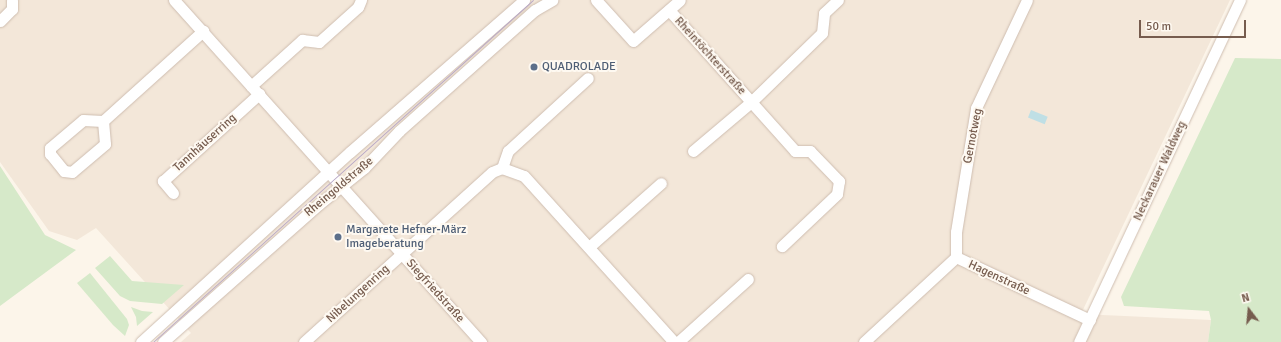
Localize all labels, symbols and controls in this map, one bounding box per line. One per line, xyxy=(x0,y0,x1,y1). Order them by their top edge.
scale bar xyxy=(1141,12,1248,38)
street label: Rheintöchterstraße xyxy=(671,14,749,98)
text: 50 m xyxy=(1146,19,1171,34)
place label: QUADROLADE xyxy=(542,60,616,74)
marker: QUADROLADE xyxy=(529,62,539,72)
street label: Gernotweg xyxy=(961,107,985,165)
street label: Tannhäuserring xyxy=(171,111,239,175)
street label: Neckarauer Waldweg xyxy=(1131,119,1189,223)
street label: Rheingoldstraße xyxy=(302,154,376,220)
place label: Margarete Hefner-März Imageberatung xyxy=(346,223,466,251)
marker: Margarete Hefner-März Imageberatung xyxy=(333,232,343,242)
street label: Siegfriedstraße xyxy=(403,256,467,326)
street label: Hagenstraße xyxy=(966,257,1032,299)
street label: Nibelungenring xyxy=(323,262,393,326)
north arrow xyxy=(1229,290,1269,330)
text: N xyxy=(1240,291,1251,305)

